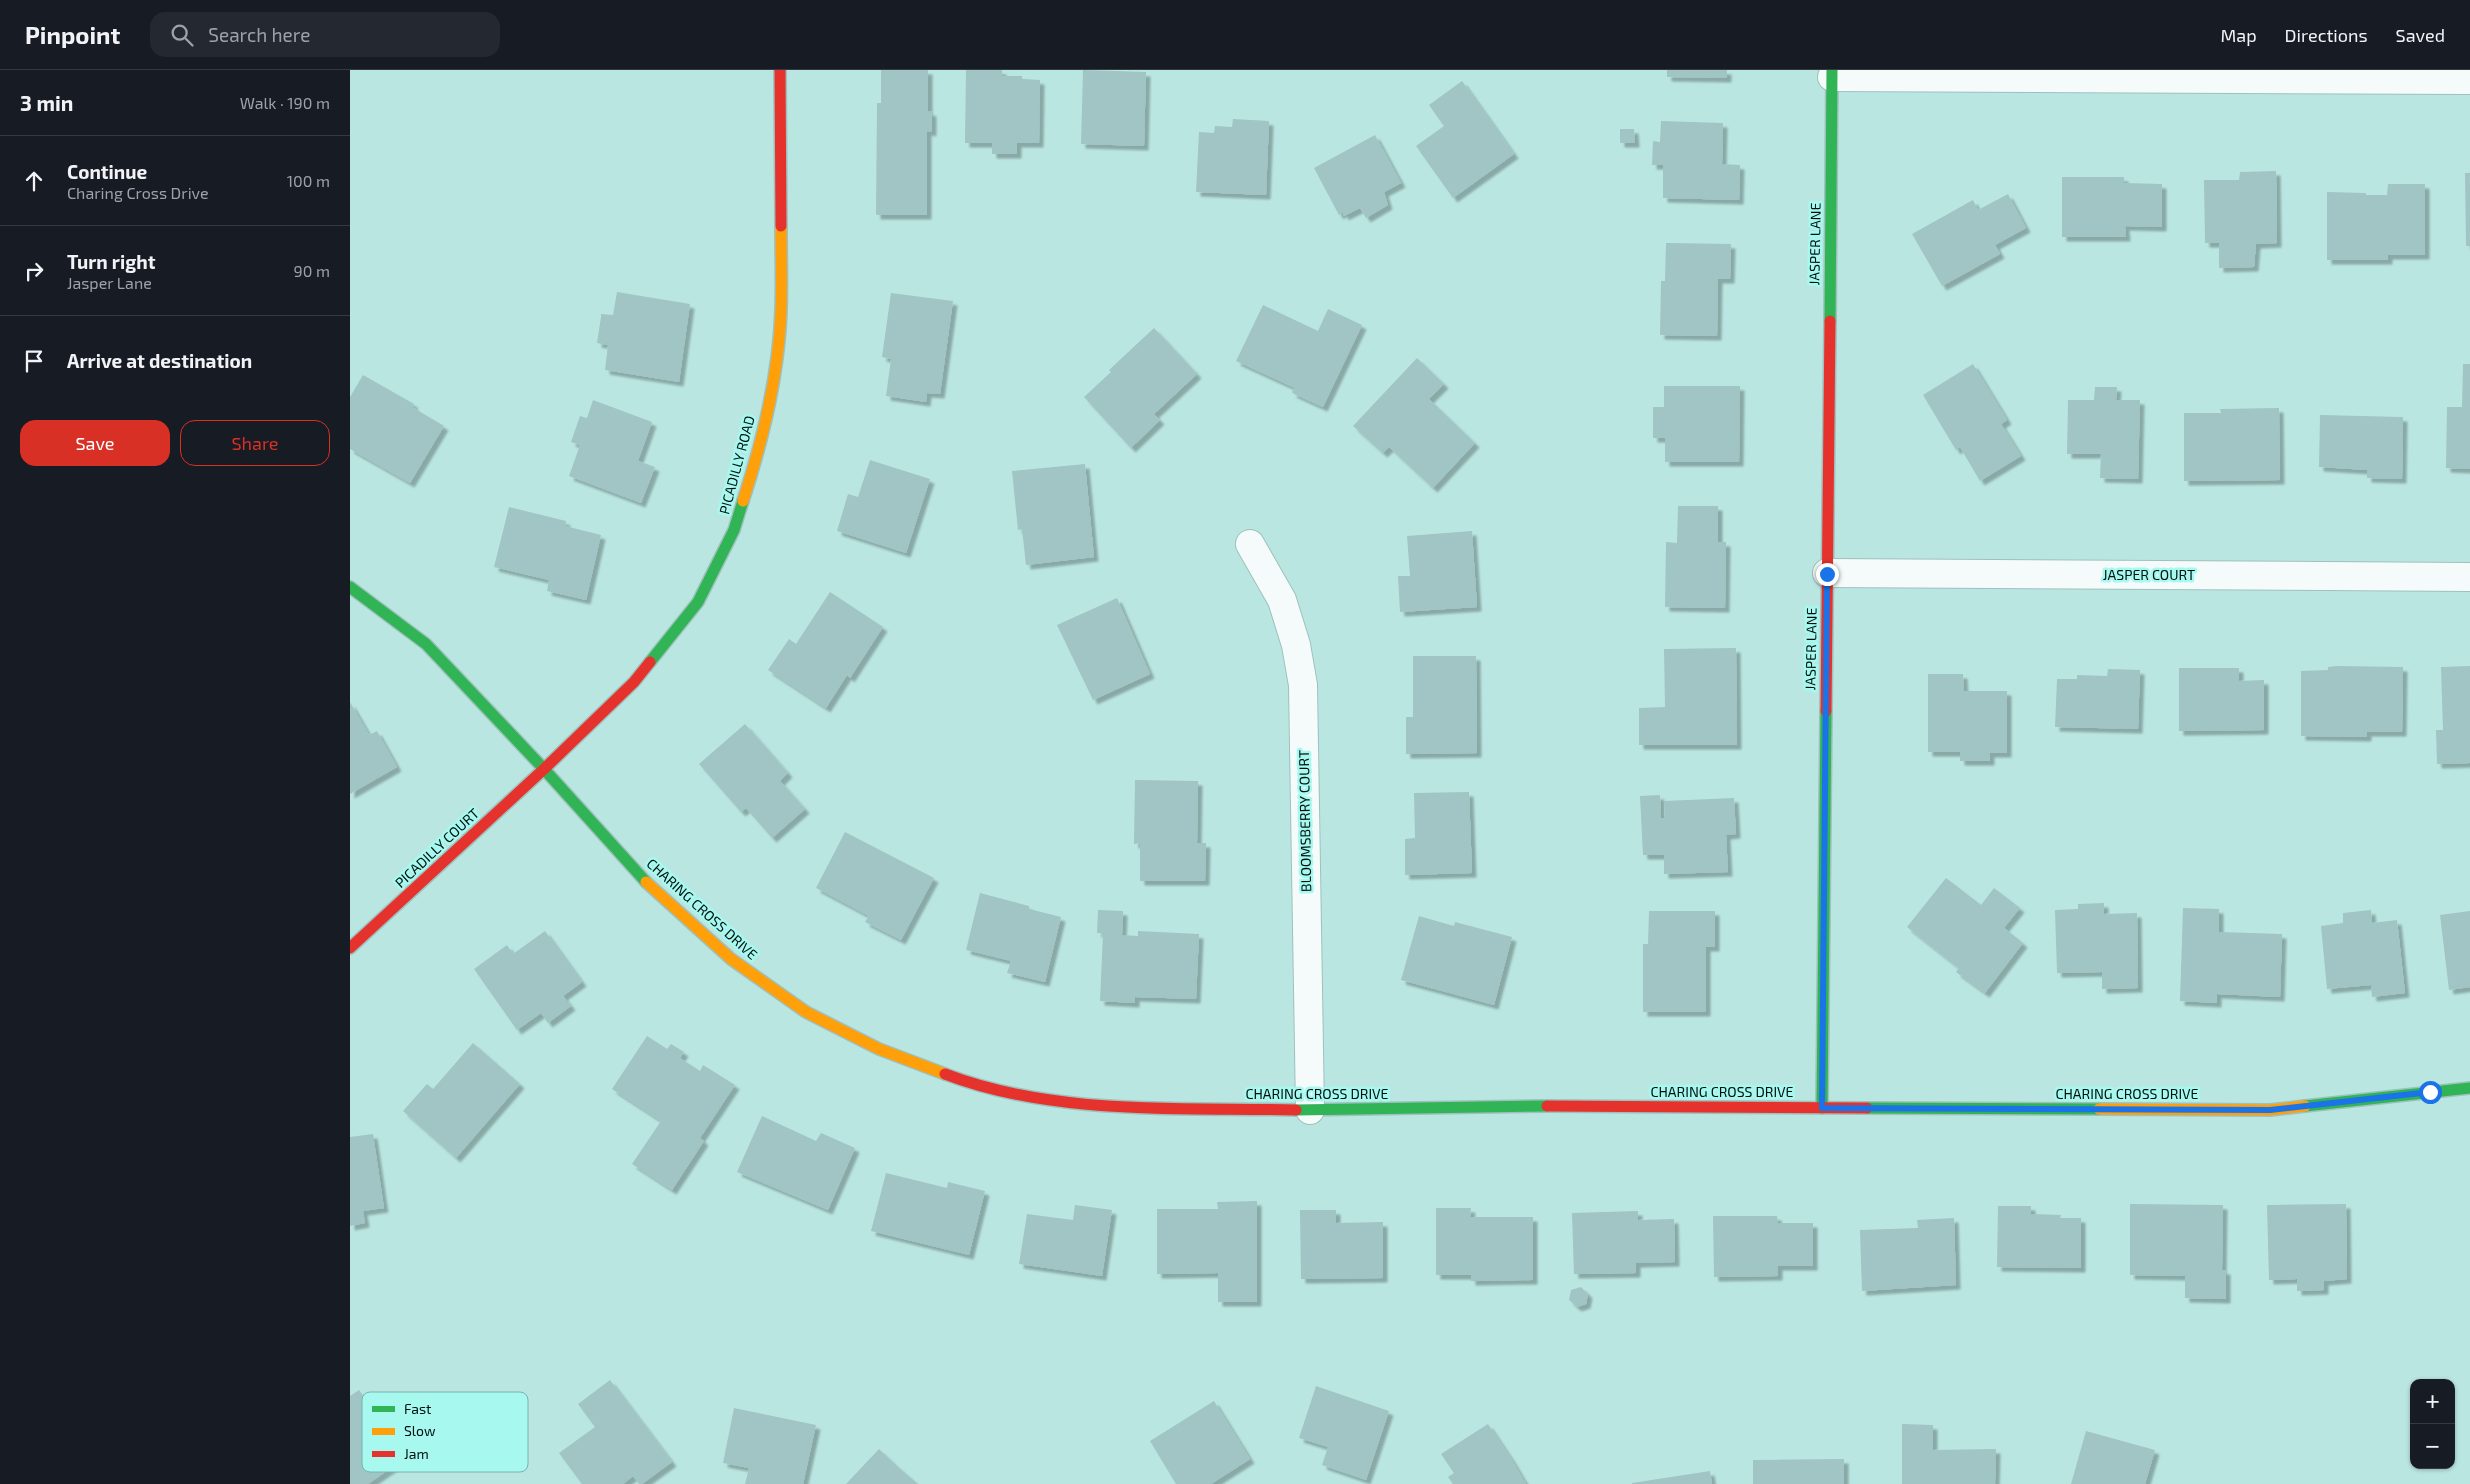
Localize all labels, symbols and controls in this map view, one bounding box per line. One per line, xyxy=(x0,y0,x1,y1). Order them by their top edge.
search box xyxy=(150,12,500,57)
text: Pinpoint xyxy=(25,20,120,49)
icon: search xyxy=(168,21,196,49)
text: Search here xyxy=(208,23,310,46)
text: Map xyxy=(2220,24,2257,46)
text: Directions xyxy=(2285,24,2368,46)
text: Saved xyxy=(2396,24,2445,46)
text: 3 min xyxy=(20,90,73,115)
text: Walk · 190 m xyxy=(240,93,330,112)
text: Continue xyxy=(67,160,147,183)
icon: ahead xyxy=(20,167,48,195)
text: 100 m xyxy=(287,171,330,190)
text: Charing Cross Drive xyxy=(67,183,209,202)
street label: JASPER LANE xyxy=(1805,202,1824,286)
text: Turn right xyxy=(67,250,155,273)
icon: right xyxy=(20,257,48,285)
text: 90 m xyxy=(294,261,330,280)
text: Jasper Lane xyxy=(67,273,152,292)
icon: arrive xyxy=(20,347,48,375)
text: Arrive at destination xyxy=(67,349,252,372)
street label: PICADILLY ROAD xyxy=(715,414,758,516)
button: Save xyxy=(20,420,170,466)
button: Share xyxy=(180,420,330,466)
route end xyxy=(1816,563,1839,586)
street label: JASPER COURT xyxy=(2103,566,2195,583)
street label: JASPER LANE xyxy=(1801,607,1820,691)
street label: BLOOMSBERRY COURT xyxy=(1295,750,1314,892)
street label: PICADILLY COURT xyxy=(391,804,482,891)
street label: CHARING CROSS DRIVE xyxy=(644,854,761,963)
route start xyxy=(2419,1081,2442,1104)
street label: CHARING CROSS DRIVE xyxy=(1651,1083,1794,1100)
street label: CHARING CROSS DRIVE xyxy=(1246,1085,1389,1102)
street label: CHARING CROSS DRIVE xyxy=(2056,1085,2199,1102)
map controls xyxy=(2410,1379,2455,1469)
button: + xyxy=(2410,1379,2455,1424)
legend xyxy=(362,1392,528,1472)
text: Fast xyxy=(404,1400,431,1417)
text: Slow xyxy=(404,1422,436,1439)
button: − xyxy=(2410,1424,2455,1469)
text: Jam xyxy=(404,1445,429,1462)

